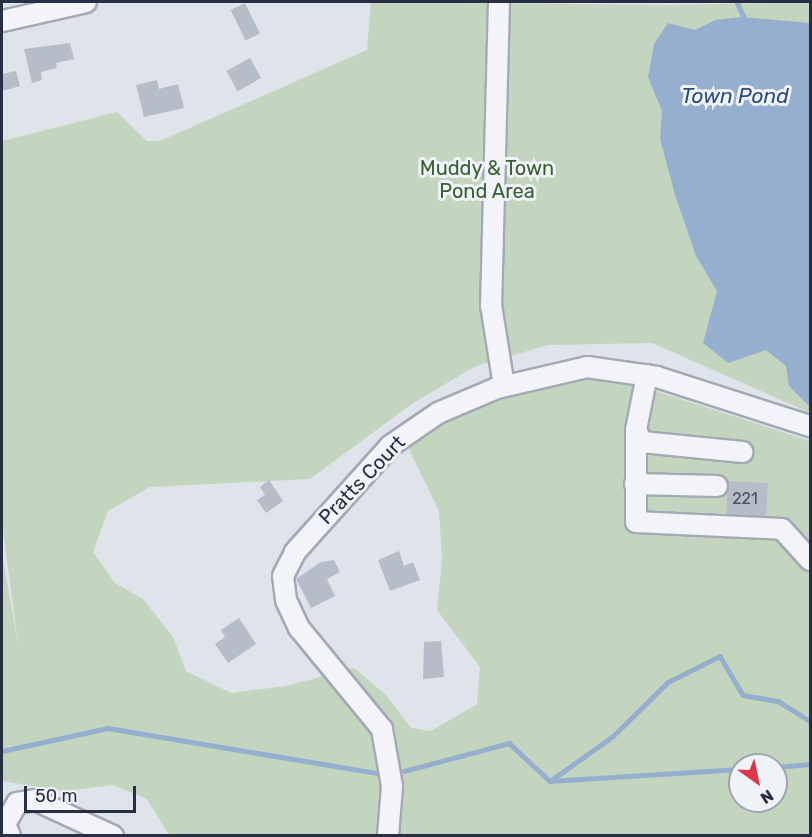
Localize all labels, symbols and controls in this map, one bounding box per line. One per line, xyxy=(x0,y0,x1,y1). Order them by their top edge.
water label: Town Pond xyxy=(681,83,789,109)
park label: Muddy & Town Pond Area xyxy=(419,156,555,203)
street label: Pratts Court xyxy=(314,431,410,529)
house number: 221 xyxy=(732,489,758,509)
north arrow xyxy=(728,753,788,813)
scale bar xyxy=(27,774,140,812)
text: 50 m xyxy=(35,785,78,807)
text: N xyxy=(757,786,777,808)

